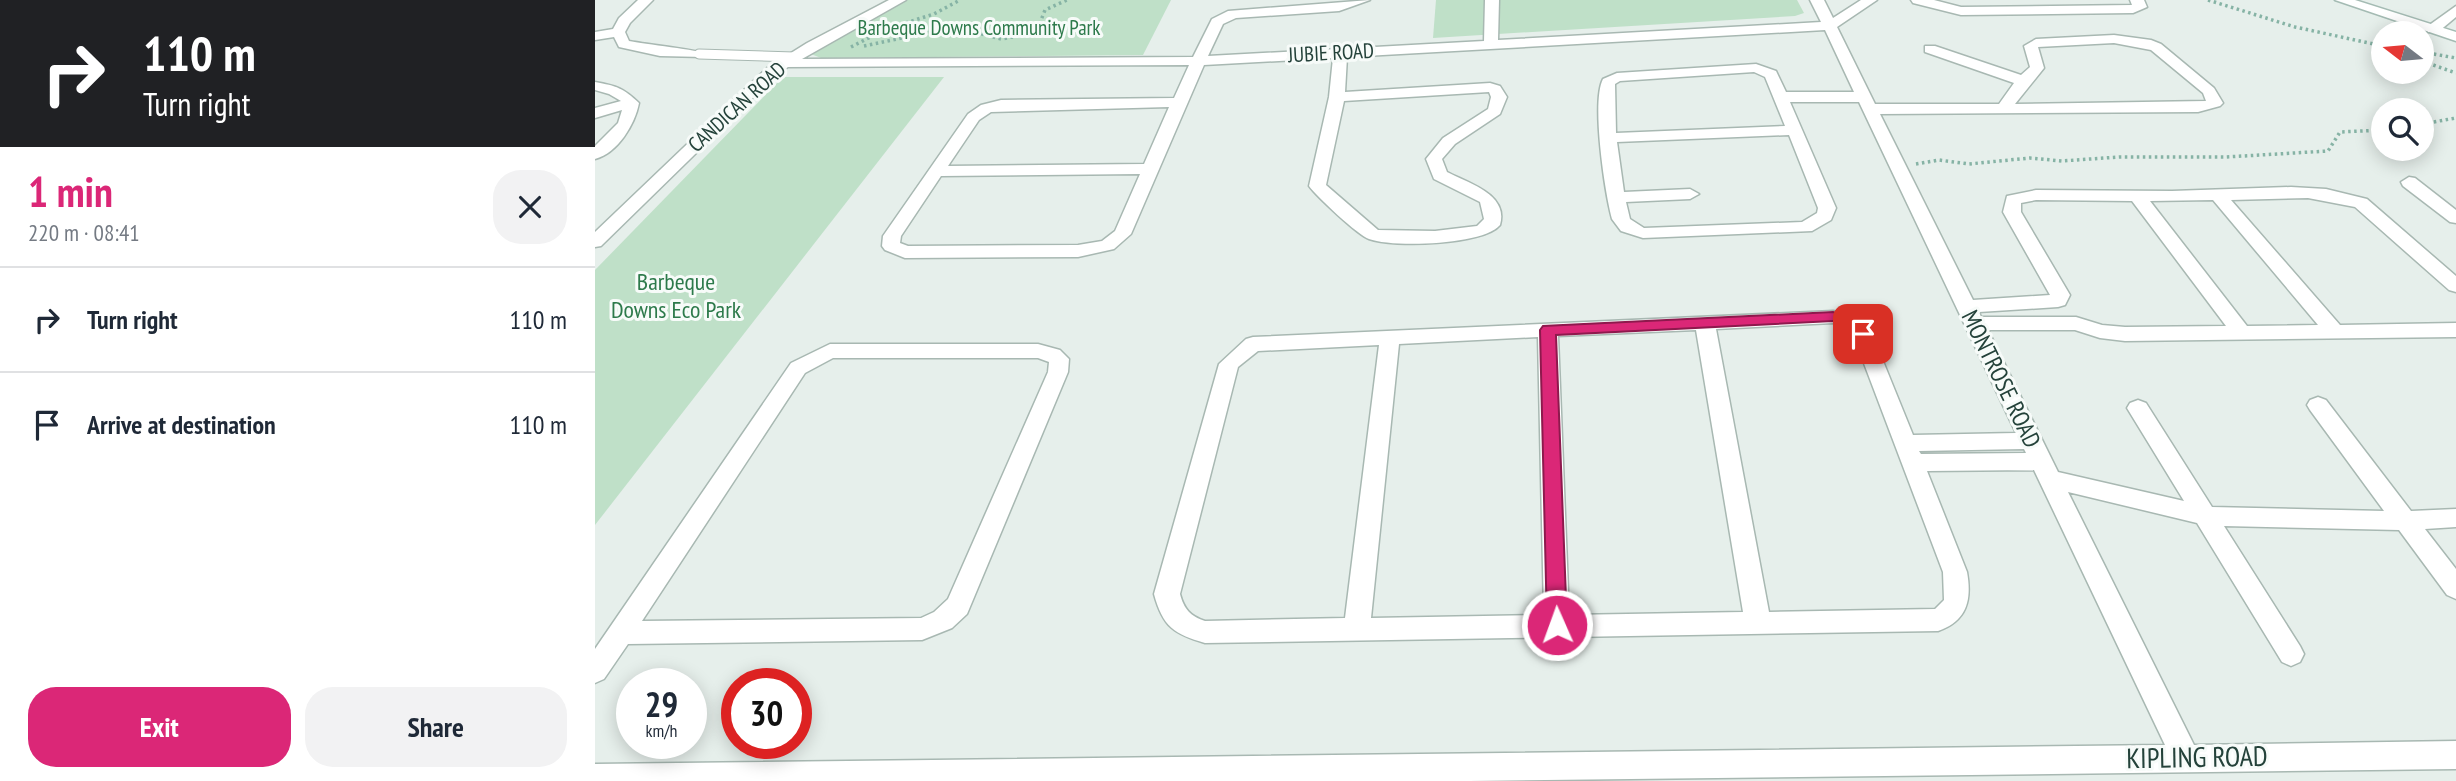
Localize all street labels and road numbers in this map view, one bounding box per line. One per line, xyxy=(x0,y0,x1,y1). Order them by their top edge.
street label: JUBIE ROAD xyxy=(1286,37,1375,68)
street label: CANDICAN ROAD xyxy=(682,56,791,158)
street label: MONTROSE ROAD xyxy=(1955,305,2048,453)
street label: KIPLING ROAD xyxy=(2126,737,2268,776)

